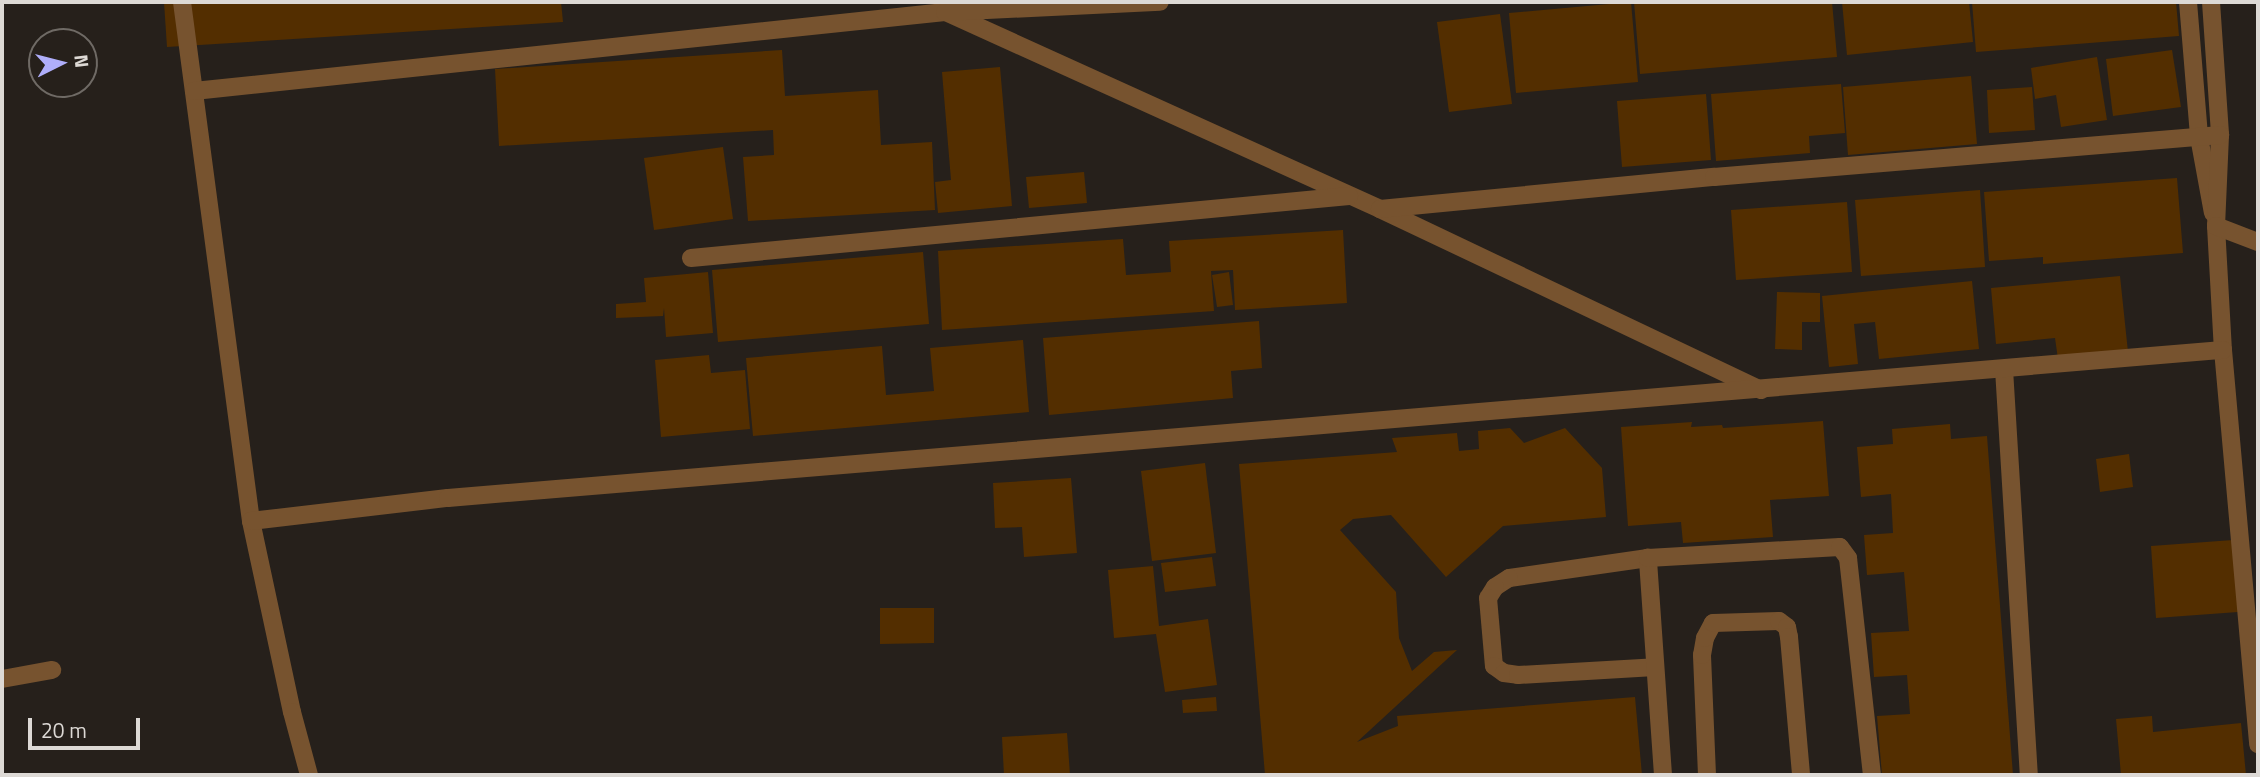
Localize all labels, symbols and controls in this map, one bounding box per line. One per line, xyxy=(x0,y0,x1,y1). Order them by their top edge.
north arrow xyxy=(28,28,98,98)
text: N xyxy=(67,53,98,69)
scale bar xyxy=(32,704,144,748)
text: 20 m xyxy=(41,714,87,746)

